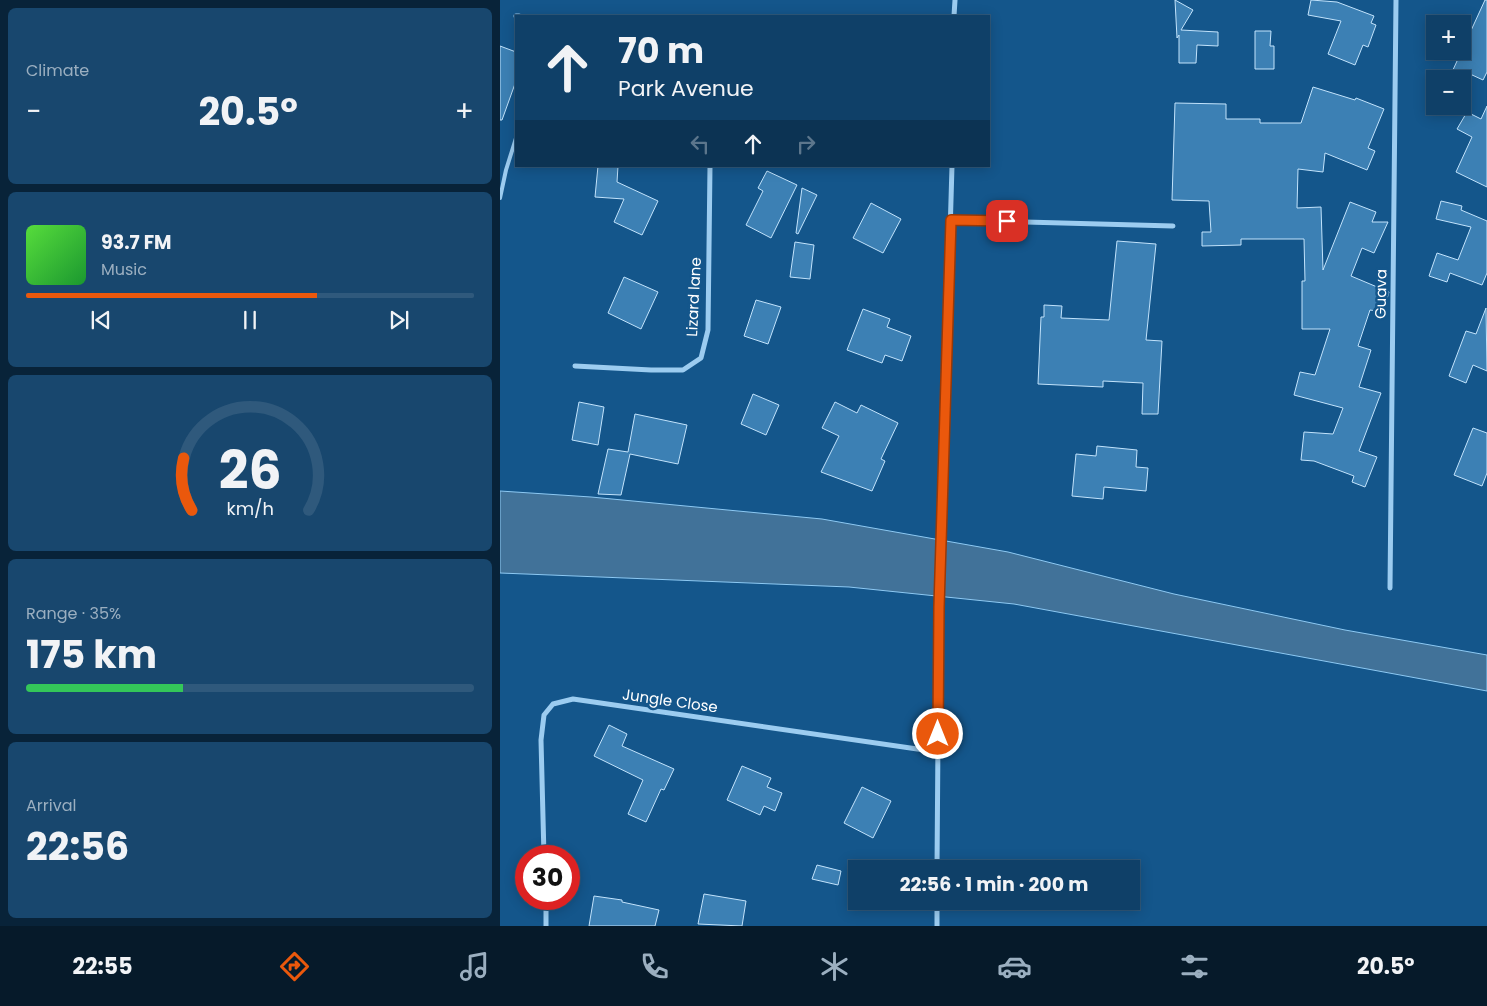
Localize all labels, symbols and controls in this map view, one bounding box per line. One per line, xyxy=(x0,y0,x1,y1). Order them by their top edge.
map controls xyxy=(1426,15,1471,115)
button: + xyxy=(1426,15,1471,60)
text: 70 m xyxy=(618,26,704,75)
icon: ahead xyxy=(535,35,600,100)
text: Climate xyxy=(26,59,89,82)
button: − xyxy=(1426,70,1471,115)
text: Park Avenue xyxy=(618,73,754,104)
text: 20.5° xyxy=(198,85,298,138)
text: − xyxy=(26,92,41,131)
text: + xyxy=(455,92,474,131)
icon: left xyxy=(686,130,714,158)
icon: ahead xyxy=(739,130,767,158)
icon: right xyxy=(792,130,820,158)
pin xyxy=(986,200,1028,242)
icon: arrive xyxy=(993,207,1021,235)
text: 93.7 FM xyxy=(101,229,172,256)
street label: Lizard lane xyxy=(681,257,706,337)
text: Music xyxy=(101,258,147,281)
street label: Guava xyxy=(1370,269,1391,319)
icon: previous xyxy=(87,306,115,334)
icon: pause xyxy=(236,306,264,334)
icon: next xyxy=(385,306,413,334)
text: 26 xyxy=(219,434,281,507)
text: km/h xyxy=(226,496,274,521)
text: Range · 35% xyxy=(26,602,121,625)
text: 175 km xyxy=(26,628,157,681)
street label: Jungle Close xyxy=(621,683,719,718)
position arrow xyxy=(911,707,963,759)
text: Arrival xyxy=(26,794,76,817)
text: 22:56 xyxy=(26,820,129,873)
speed limit sign: 30 xyxy=(515,845,580,910)
text: 22:56 · 1 min · 200 m xyxy=(900,871,1088,898)
icon: directions xyxy=(277,949,312,984)
icon: music xyxy=(457,949,492,984)
icon: phone xyxy=(637,949,672,984)
icon: climate xyxy=(817,949,852,984)
icon: car xyxy=(997,949,1032,984)
icon: filters xyxy=(1177,949,1212,984)
text: 22:55 xyxy=(72,951,132,982)
text: 20.5° xyxy=(1357,951,1415,982)

